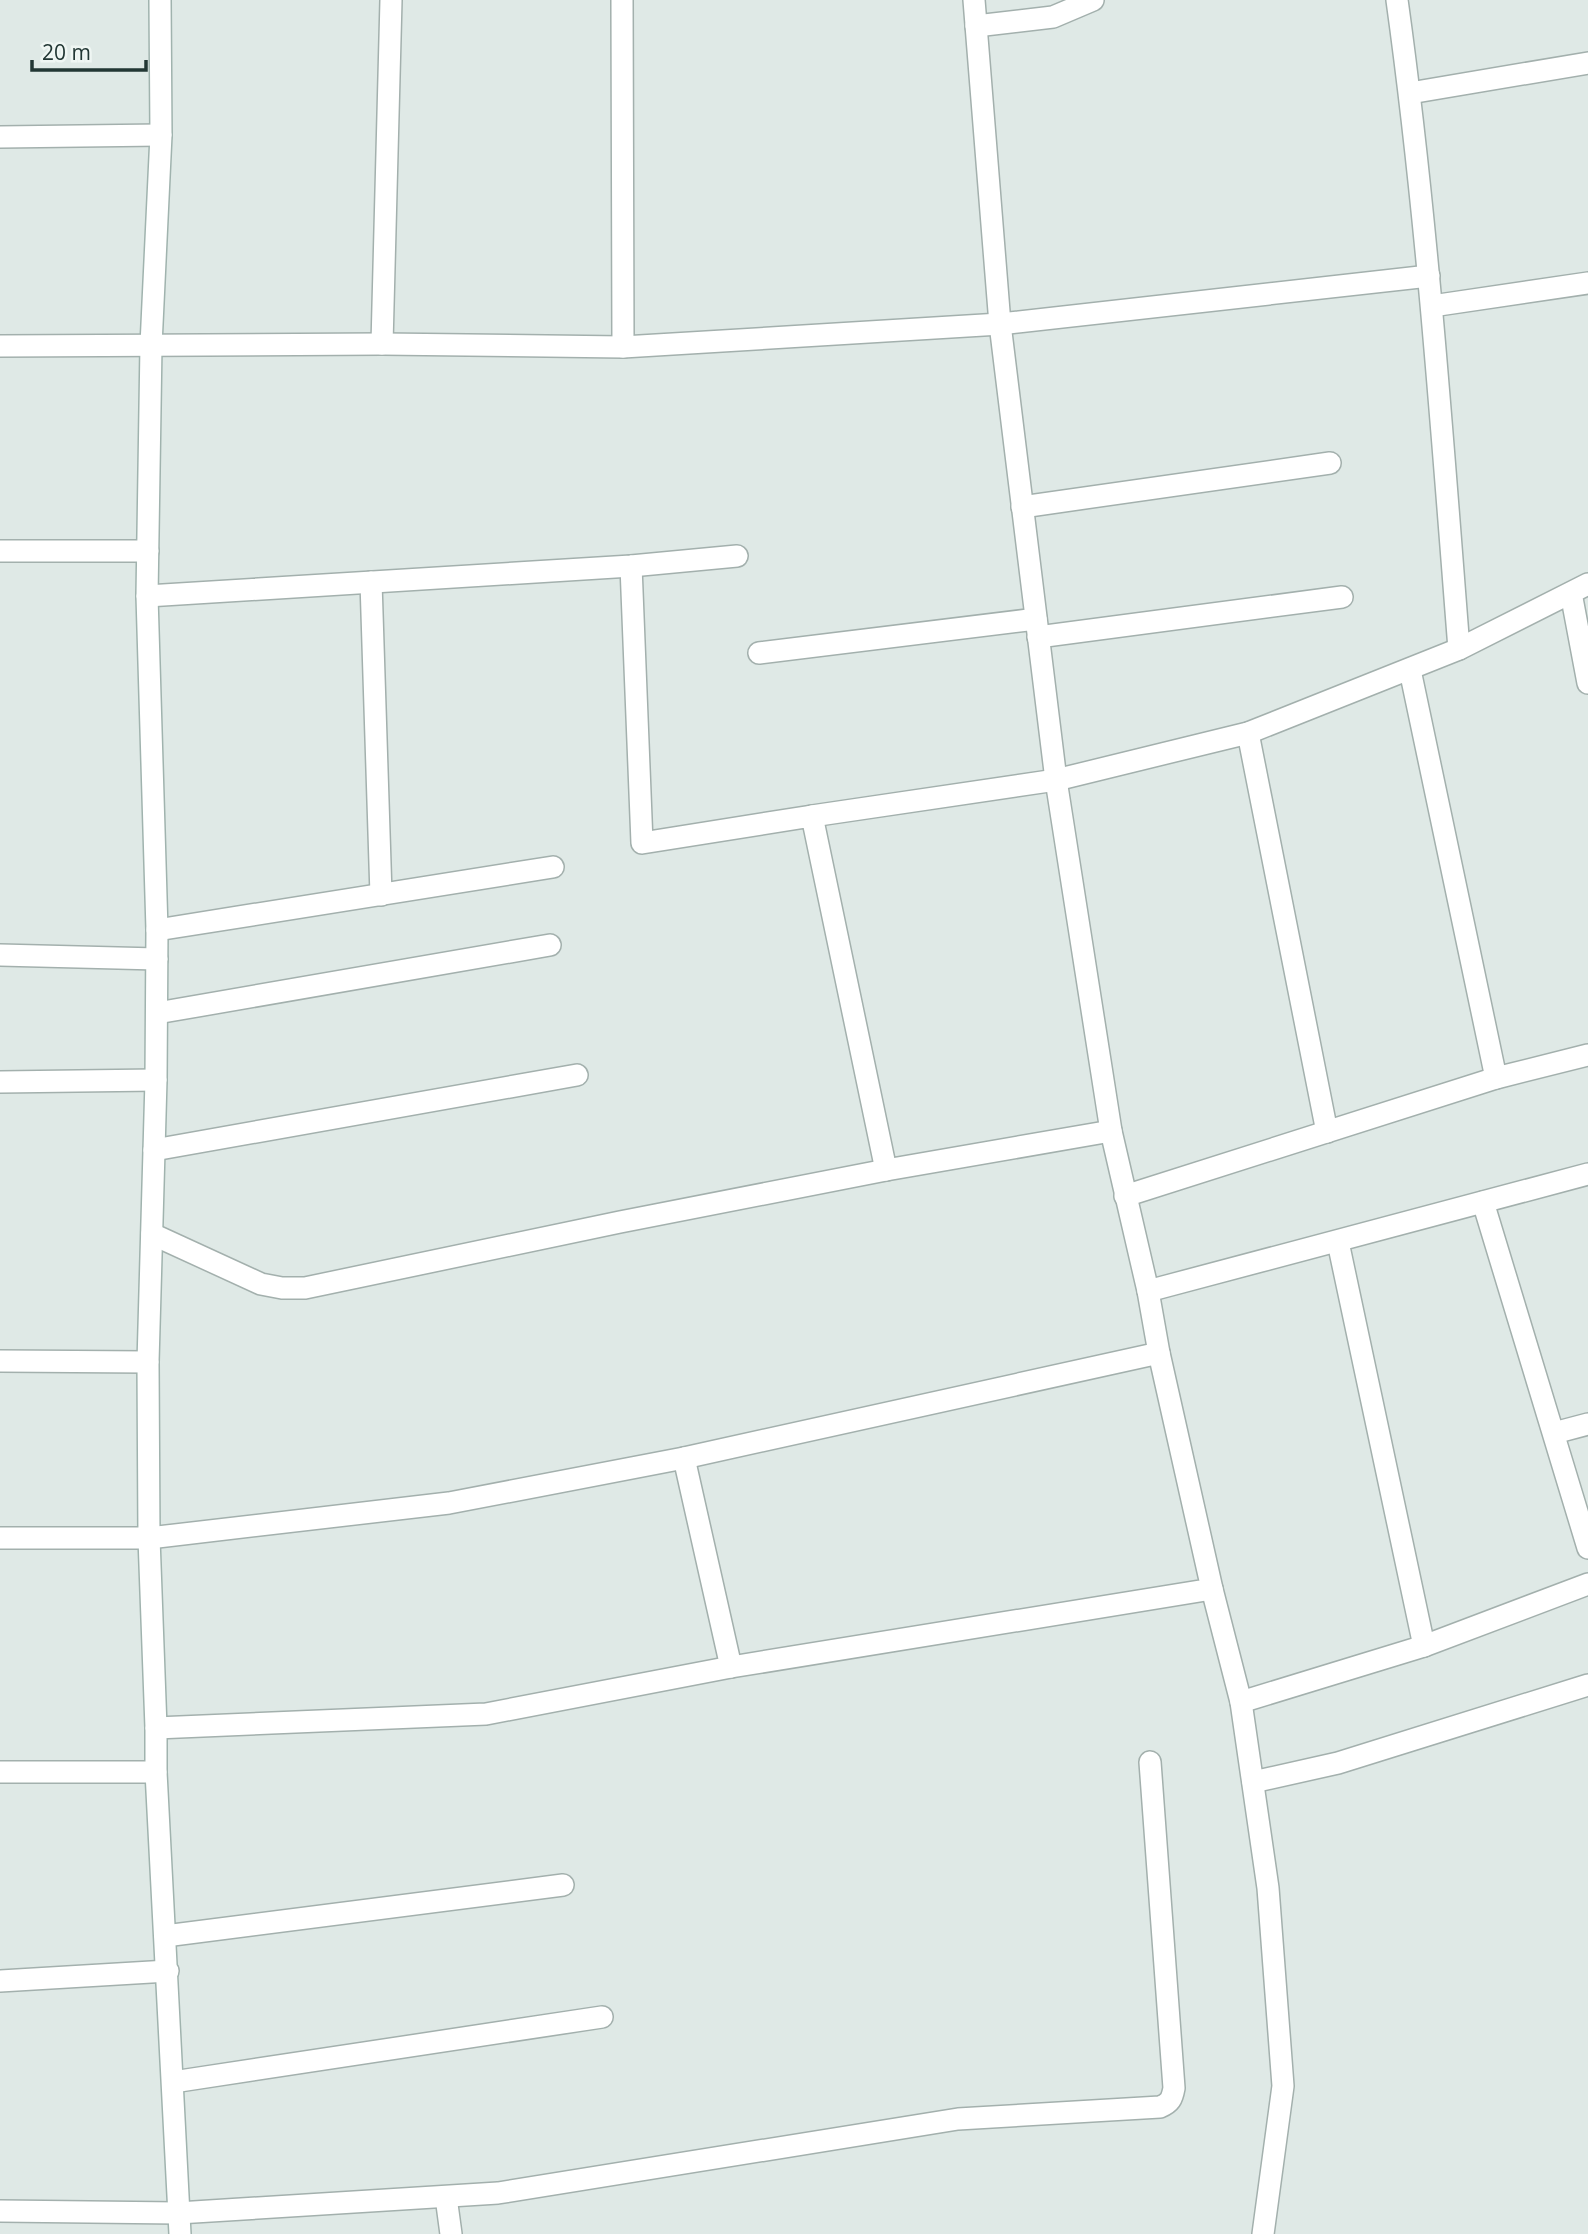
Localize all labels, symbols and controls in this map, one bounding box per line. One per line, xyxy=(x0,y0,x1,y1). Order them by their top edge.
scale bar xyxy=(32,28,145,72)
text: 20 m xyxy=(42,38,91,66)

